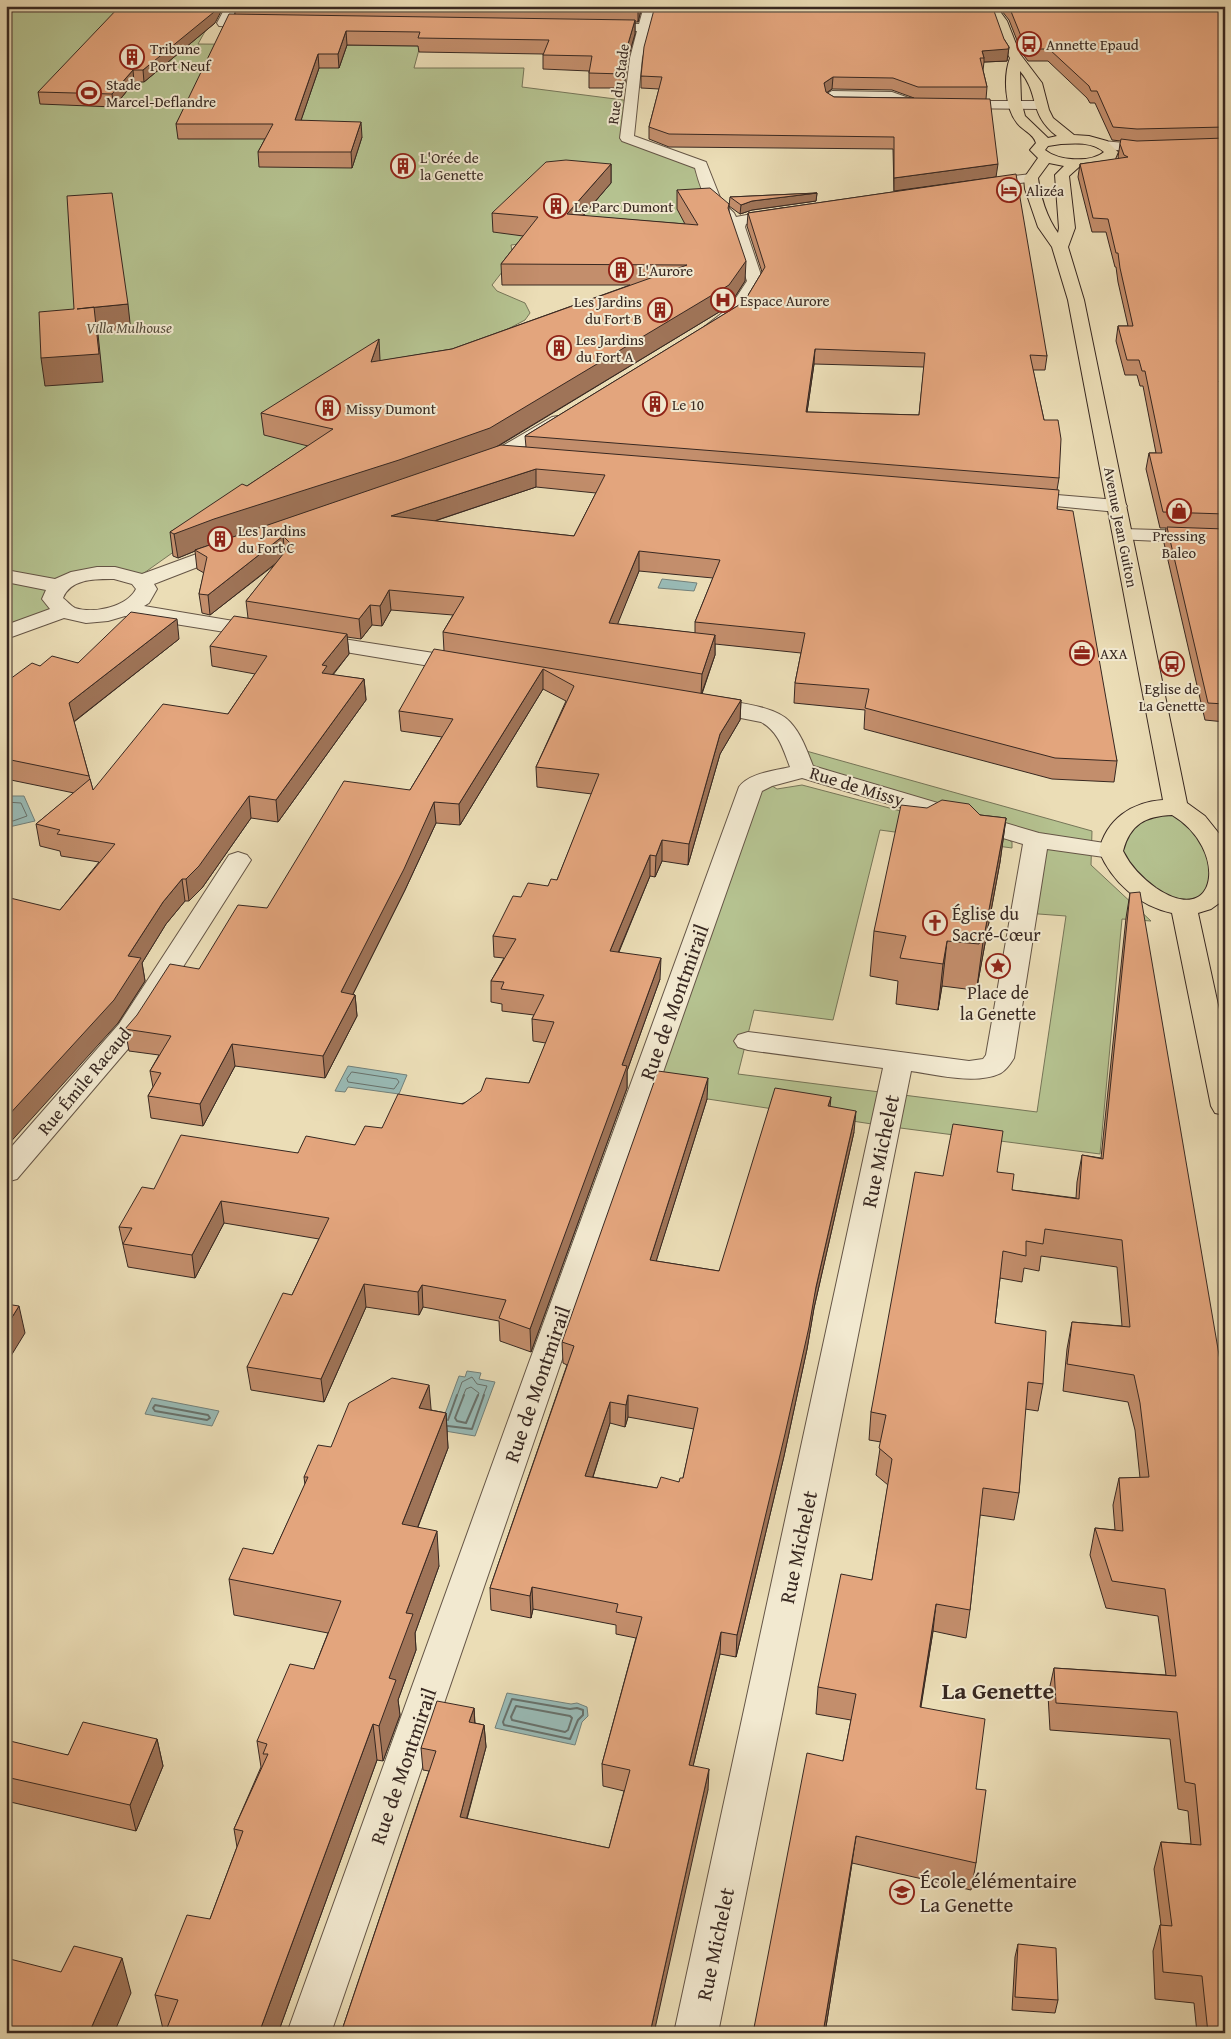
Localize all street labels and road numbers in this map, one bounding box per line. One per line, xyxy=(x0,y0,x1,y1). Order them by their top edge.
street label: Rue du Stade xyxy=(602,42,634,126)
street label: Avenue Jean Guiton xyxy=(1099,465,1143,590)
street label: Rue de Missy xyxy=(806,759,908,813)
street label: Rue de Montmirail xyxy=(631,920,717,1084)
street label: Rue Émile Racaud xyxy=(31,1021,138,1141)
street label: Rue Michelet xyxy=(853,1091,907,1210)
street label: Rue de Montmirail xyxy=(496,1301,578,1467)
street label: Rue Michelet xyxy=(771,1487,825,1606)
street label: Rue de Montmirail xyxy=(362,1683,444,1849)
street label: Rue Michelet xyxy=(688,1884,742,2003)

